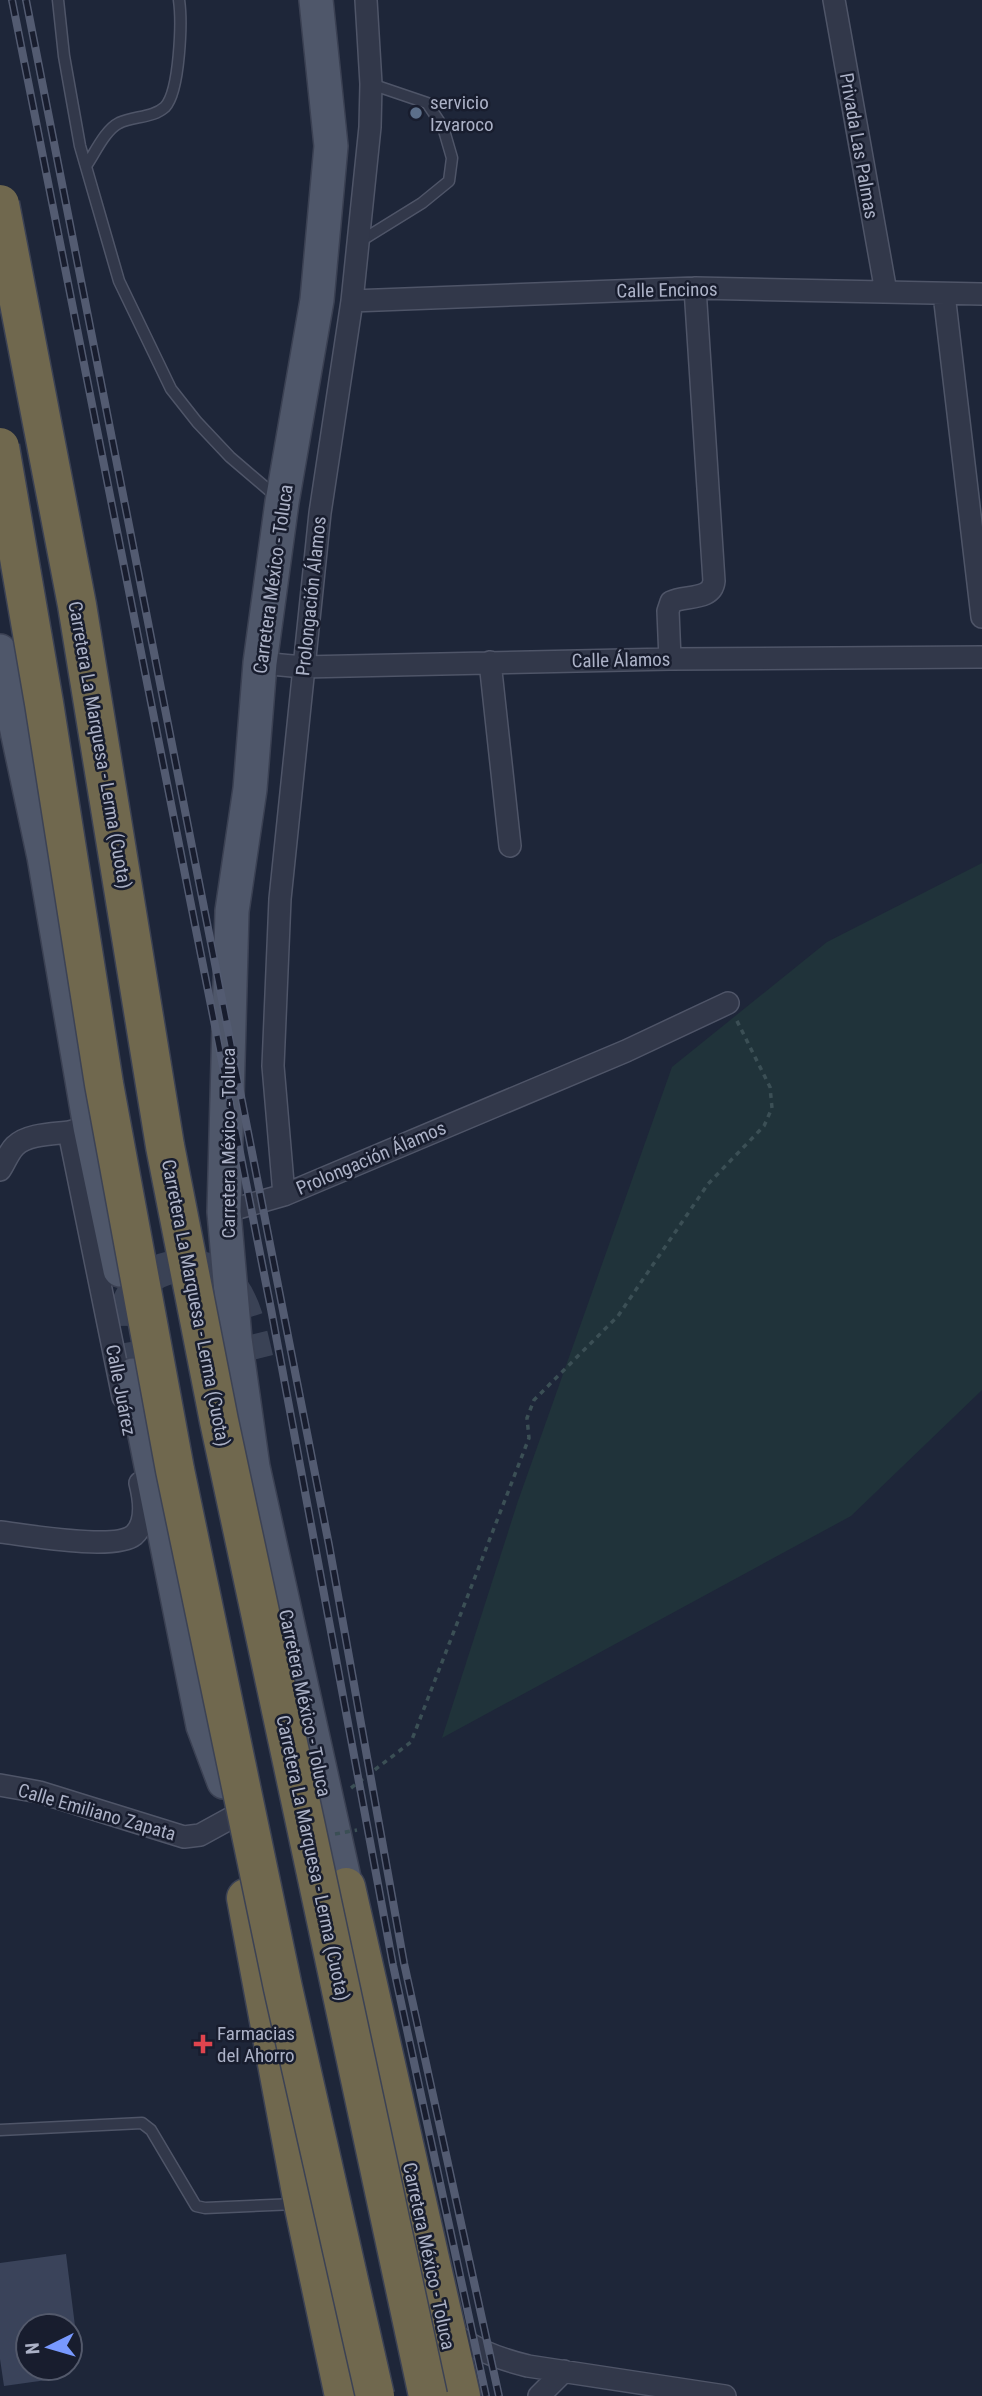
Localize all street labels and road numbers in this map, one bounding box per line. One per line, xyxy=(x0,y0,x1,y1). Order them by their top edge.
street label: Privada Las Palmas xyxy=(835,71,883,221)
street label: Calle Encinos xyxy=(616,278,718,302)
street label: Carretera México - Toluca xyxy=(248,483,298,675)
street label: Prolongación Álamos xyxy=(291,515,331,677)
street label: Carretera La Marquesa - Lerma (Cuota) xyxy=(63,599,137,891)
street label: Calle Álamos xyxy=(571,648,671,672)
street label: Carretera México - Toluca xyxy=(217,1048,240,1238)
street label: Prolongación Álamos xyxy=(293,1116,449,1200)
street label: Carretera La Marquesa - Lerma (Cuota) xyxy=(157,1158,235,1448)
street label: Calle Juárez xyxy=(101,1343,141,1437)
street label: Carretera México - Toluca xyxy=(274,1607,336,1799)
street label: Carretera La Marquesa - Lerma (Cuota) xyxy=(271,1713,355,2003)
street label: Calle Emiliano Zapata xyxy=(15,1778,179,1846)
street label: Carretera México - Toluca xyxy=(398,2160,460,2352)

